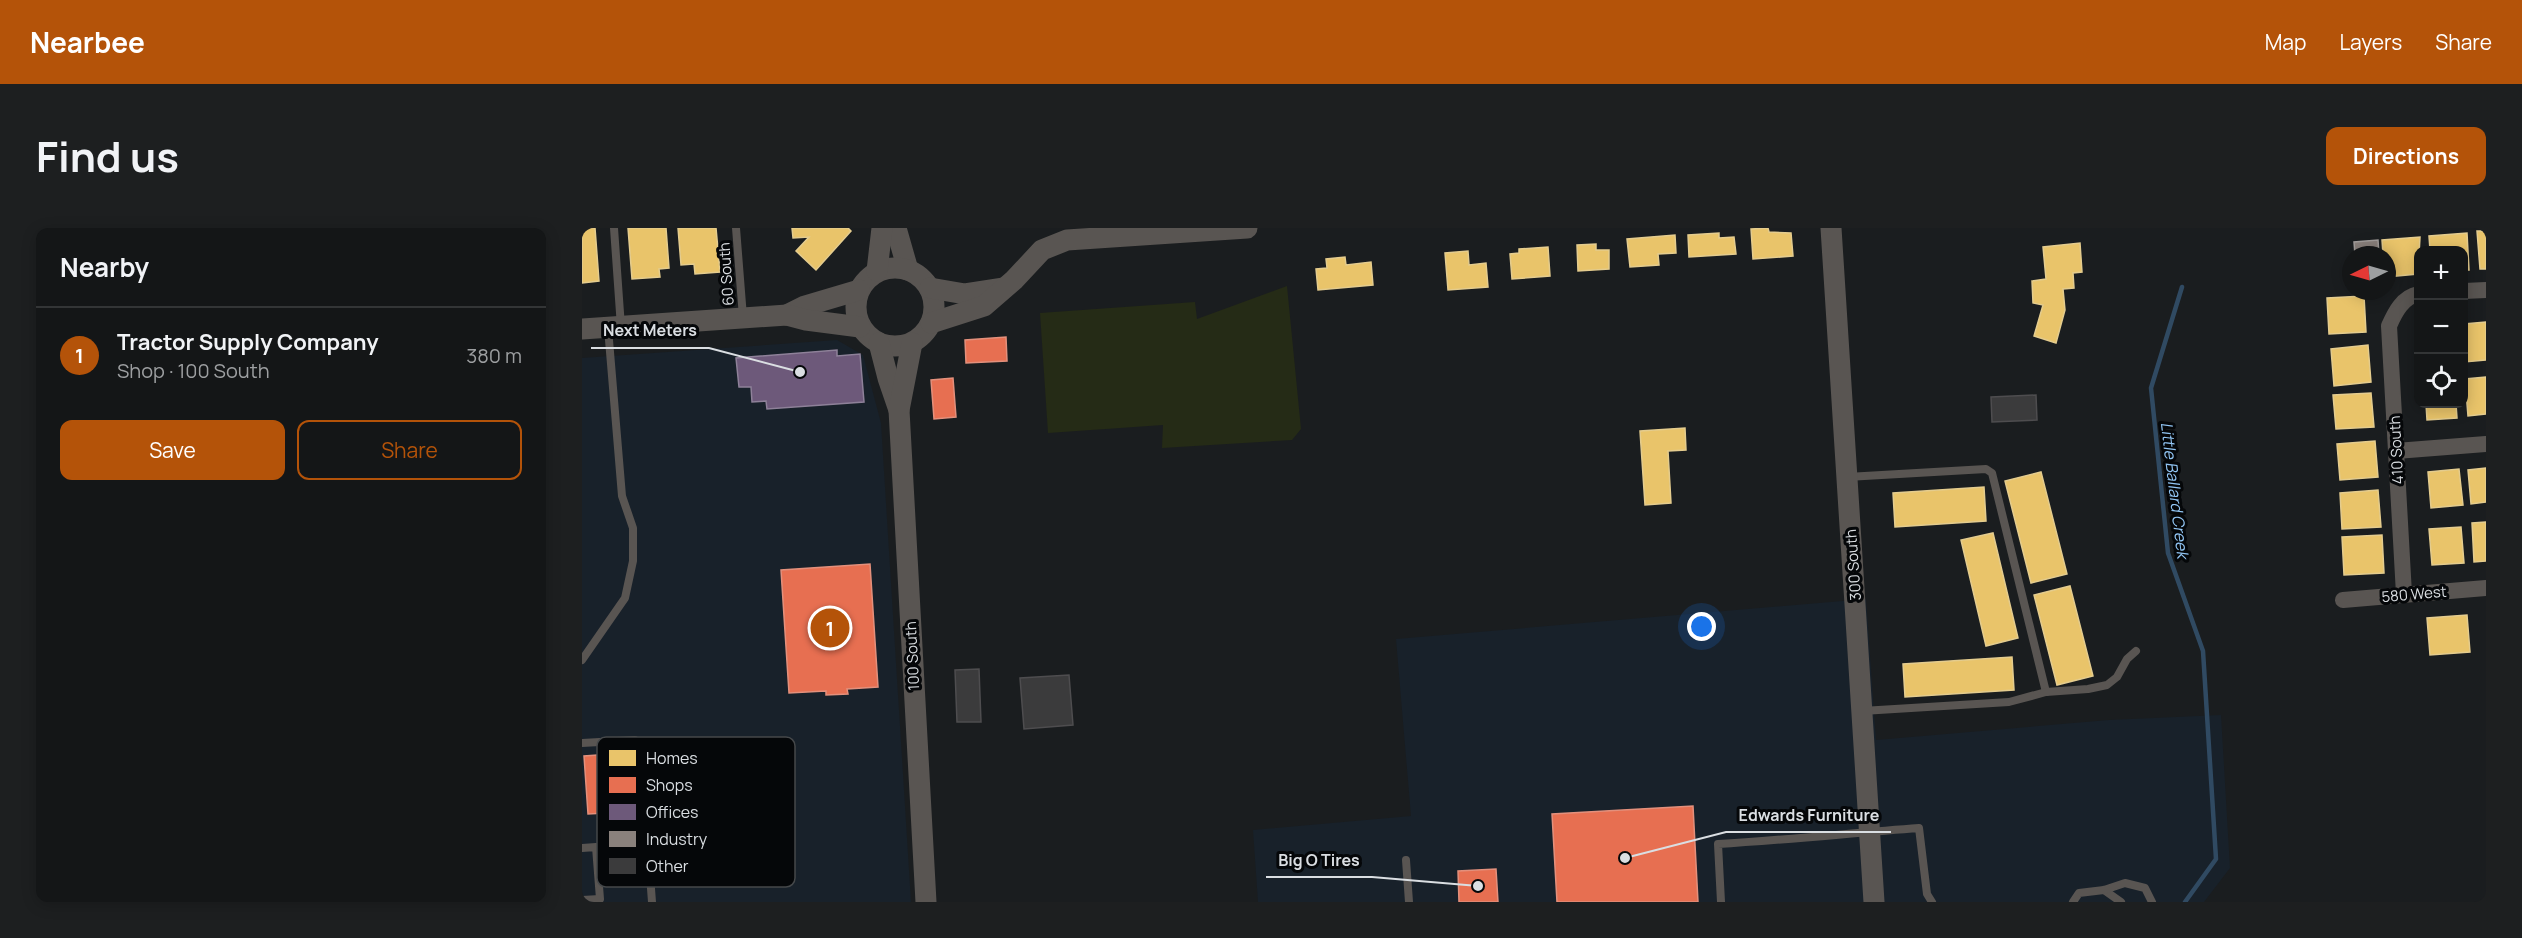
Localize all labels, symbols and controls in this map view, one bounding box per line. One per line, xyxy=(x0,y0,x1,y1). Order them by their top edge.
text: Nearbee xyxy=(30,23,145,61)
text: Map xyxy=(2265,28,2306,56)
text: Layers xyxy=(2339,28,2402,56)
text: Share xyxy=(2435,28,2492,56)
text: Find us xyxy=(36,127,179,185)
button: Directions xyxy=(2326,127,2486,185)
street label: 60 South xyxy=(713,242,739,306)
north arrow xyxy=(2342,246,2396,300)
map controls xyxy=(2414,246,2468,408)
button: + xyxy=(2414,246,2468,300)
text: Nearby xyxy=(60,249,149,285)
button: − xyxy=(2414,300,2468,354)
callout: Next Meters xyxy=(591,314,709,348)
text: Next Meters xyxy=(603,319,697,341)
text: Tractor Supply Company xyxy=(117,327,378,357)
text: 1 xyxy=(75,342,84,369)
text: 380 m xyxy=(466,342,522,369)
button: locate xyxy=(2414,354,2468,408)
text: Shop · 100 South xyxy=(117,357,270,384)
street label: 410 South xyxy=(2384,415,2408,485)
button: Save xyxy=(60,420,285,480)
button: Share xyxy=(297,420,522,480)
water label: Little Ballard Creek xyxy=(2156,421,2195,561)
street label: 300 South xyxy=(1840,528,1866,601)
street label: 580 West xyxy=(2381,581,2447,607)
pin: 1 xyxy=(810,606,850,650)
your location xyxy=(1687,612,1716,641)
street label: 100 South xyxy=(900,621,924,691)
legend xyxy=(597,737,795,887)
text: Homes xyxy=(646,747,698,769)
text: Shops xyxy=(646,774,693,796)
callout: Edwards Furniture xyxy=(1726,798,1891,832)
text: Offices xyxy=(646,801,699,823)
text: Edwards Furniture xyxy=(1739,804,1880,826)
text: Industry xyxy=(646,828,708,850)
callout: Big O Tires xyxy=(1266,843,1372,877)
text: Big O Tires xyxy=(1278,849,1360,871)
text: Other xyxy=(646,855,689,877)

